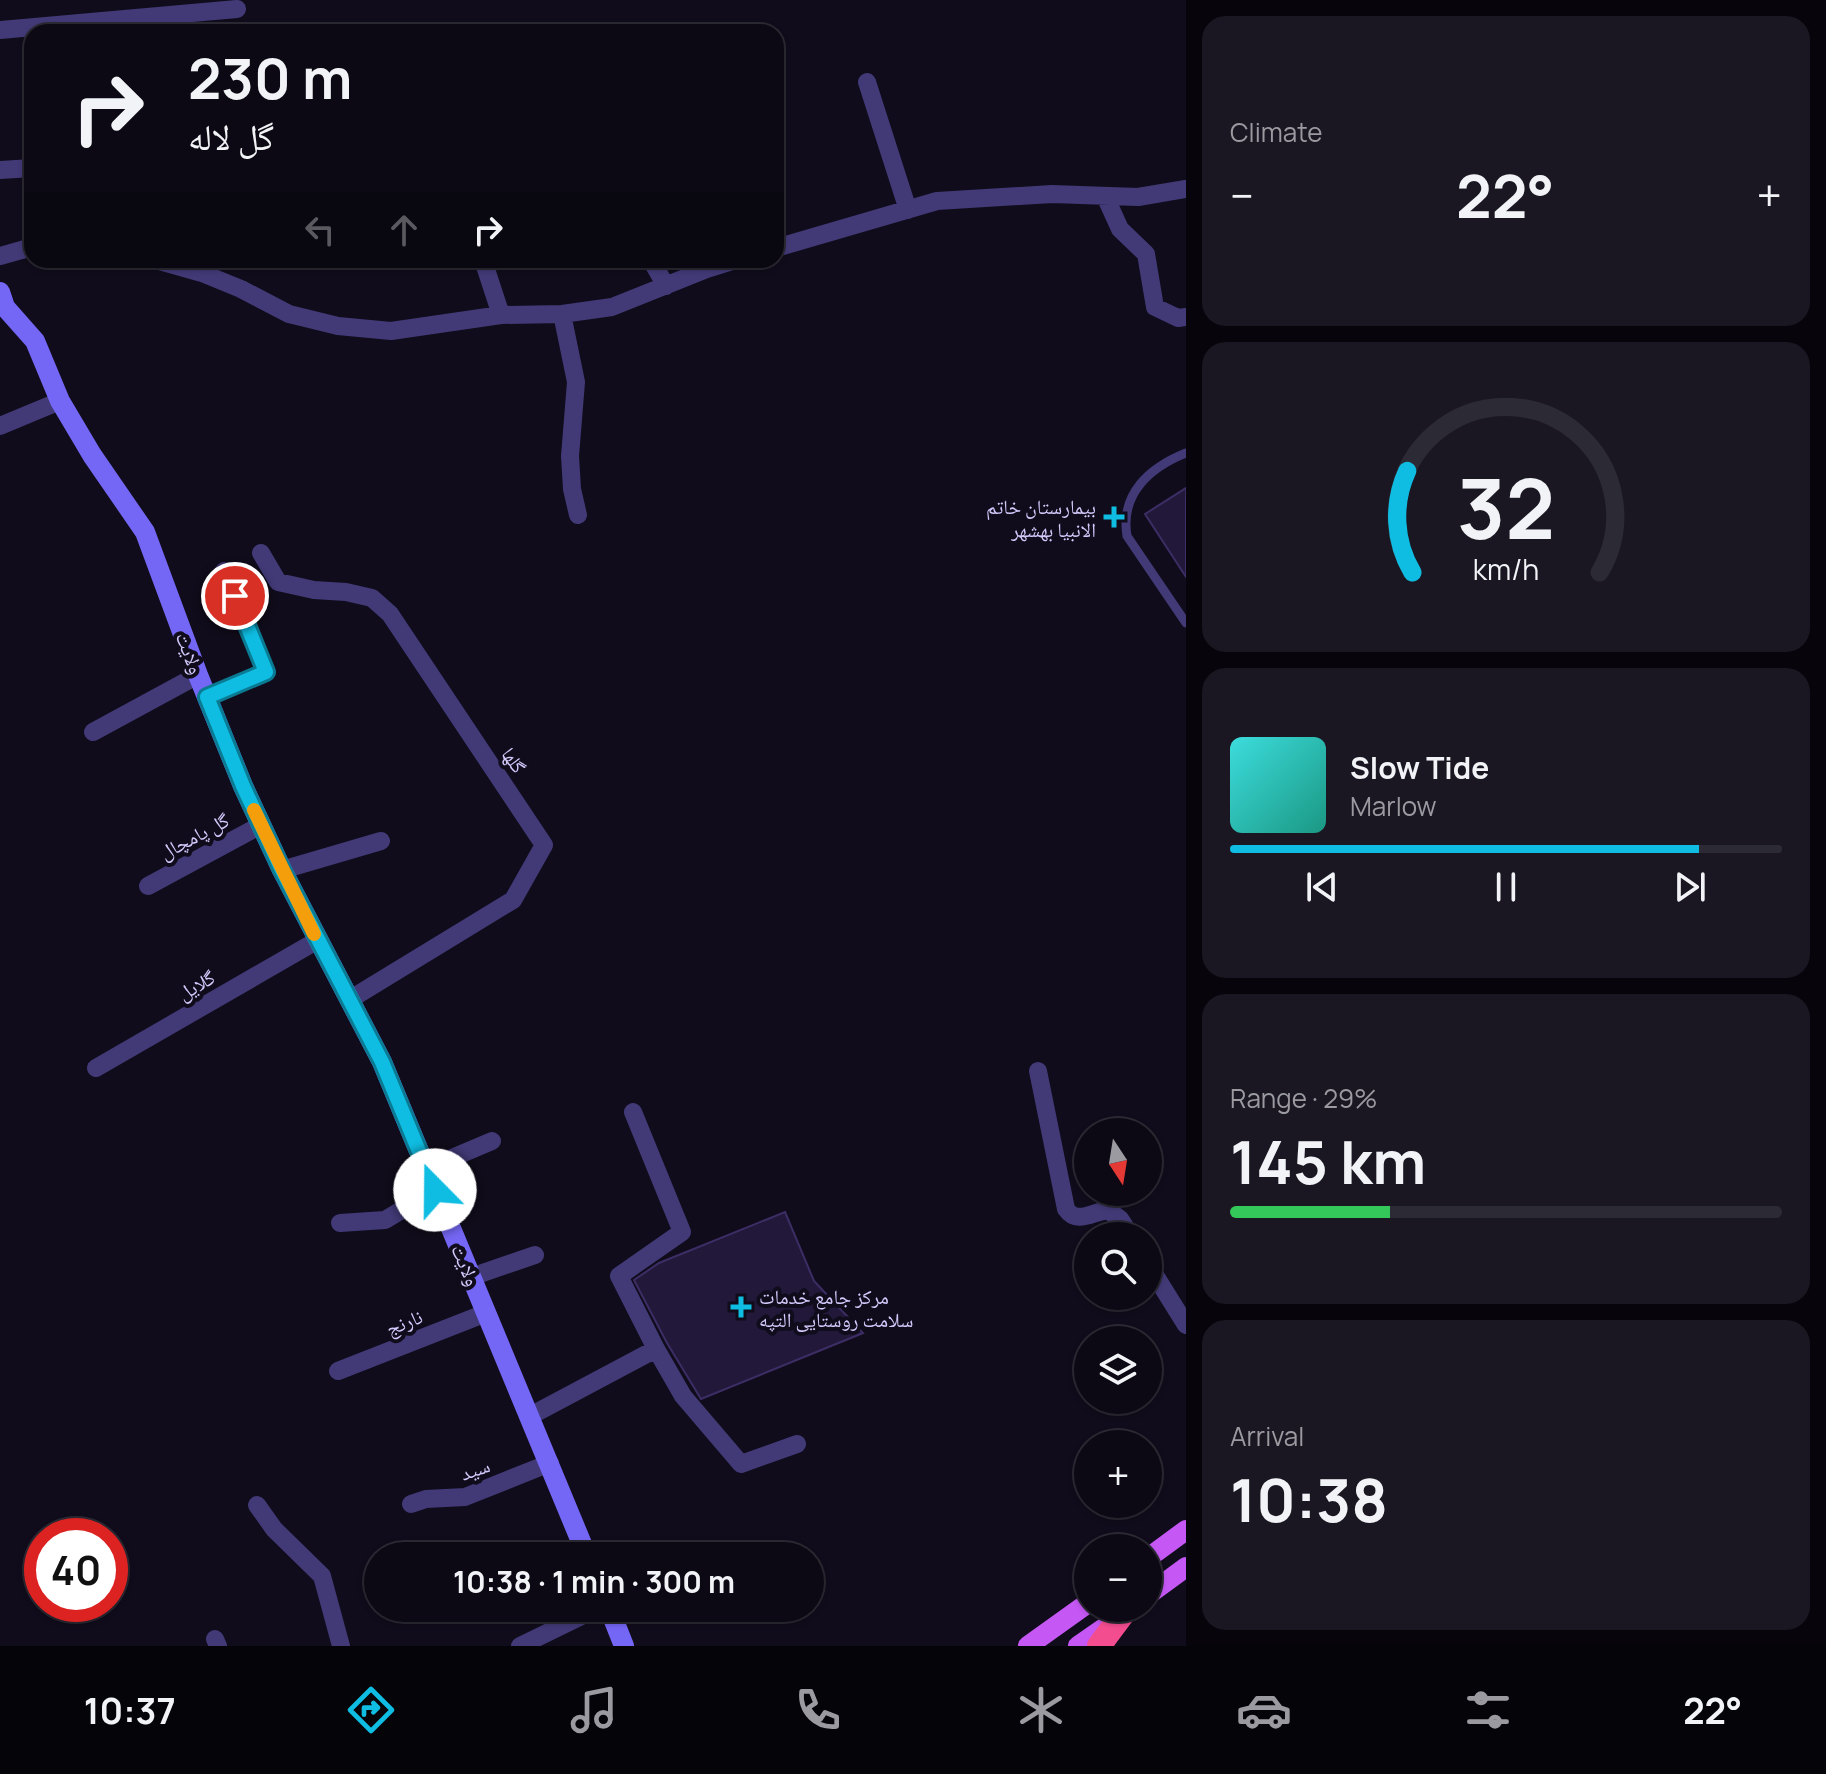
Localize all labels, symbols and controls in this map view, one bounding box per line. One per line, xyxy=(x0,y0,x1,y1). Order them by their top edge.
text: 230 m xyxy=(188,39,352,116)
icon: right xyxy=(56,56,160,160)
text: گل لاله xyxy=(188,112,274,161)
text: Climate xyxy=(1230,114,1322,150)
text: 22° xyxy=(1456,154,1554,236)
text: − xyxy=(1230,165,1254,225)
text: + xyxy=(1757,165,1782,225)
icon: left xyxy=(298,208,342,252)
icon: ahead xyxy=(382,208,426,252)
icon: right xyxy=(466,208,510,252)
text: 32 xyxy=(1457,450,1555,564)
place label: بیمارستان خاتم الانبیا بهشهر xyxy=(986,493,1096,543)
marker: بیمارستان خاتم الانبیا بهشهر xyxy=(1103,506,1125,528)
text: km/h xyxy=(1473,550,1539,589)
pin xyxy=(201,562,269,630)
icon: arrive xyxy=(213,574,257,618)
street label: ولایت xyxy=(170,628,210,678)
street label: گلها xyxy=(496,742,533,778)
text: Slow Tide xyxy=(1350,747,1489,788)
text: Marlow xyxy=(1350,788,1437,824)
street label: گل پامچال xyxy=(154,806,234,866)
icon: previous xyxy=(1300,865,1344,909)
icon: pause xyxy=(1484,865,1528,909)
icon: next xyxy=(1668,865,1712,909)
street label: گلایل xyxy=(172,963,220,1006)
text: Range · 29% xyxy=(1230,1080,1378,1116)
north arrow xyxy=(1074,1118,1162,1206)
map controls xyxy=(1074,1118,1162,1622)
text: 145 km xyxy=(1230,1120,1426,1202)
position arrow xyxy=(393,1148,477,1232)
button: search xyxy=(1074,1222,1162,1310)
street label: ولایت xyxy=(445,1240,487,1290)
place label: مرکز جامع خدمات سلامت روستایی التپه xyxy=(759,1283,913,1333)
marker: مرکز جامع خدمات سلامت روستایی التپه xyxy=(730,1296,752,1318)
street label: نارنج xyxy=(382,1303,426,1341)
button: layers xyxy=(1074,1326,1162,1414)
text: Arrival xyxy=(1230,1418,1304,1454)
button: + xyxy=(1074,1430,1162,1518)
street label: سید xyxy=(456,1451,494,1487)
text: 10:38 xyxy=(1230,1458,1388,1540)
speed limit sign: 40 xyxy=(24,1518,128,1622)
button: − xyxy=(1074,1534,1162,1622)
text: 10:38 · 1 min · 300 m xyxy=(453,1561,735,1602)
icon: directions xyxy=(343,1682,399,1738)
icon: music xyxy=(566,1682,622,1738)
icon: phone xyxy=(790,1682,846,1738)
icon: climate xyxy=(1013,1682,1069,1738)
icon: car xyxy=(1236,1682,1292,1738)
icon: filters xyxy=(1460,1682,1516,1738)
text: 10:37 xyxy=(84,1686,176,1735)
text: 22° xyxy=(1683,1686,1742,1735)

